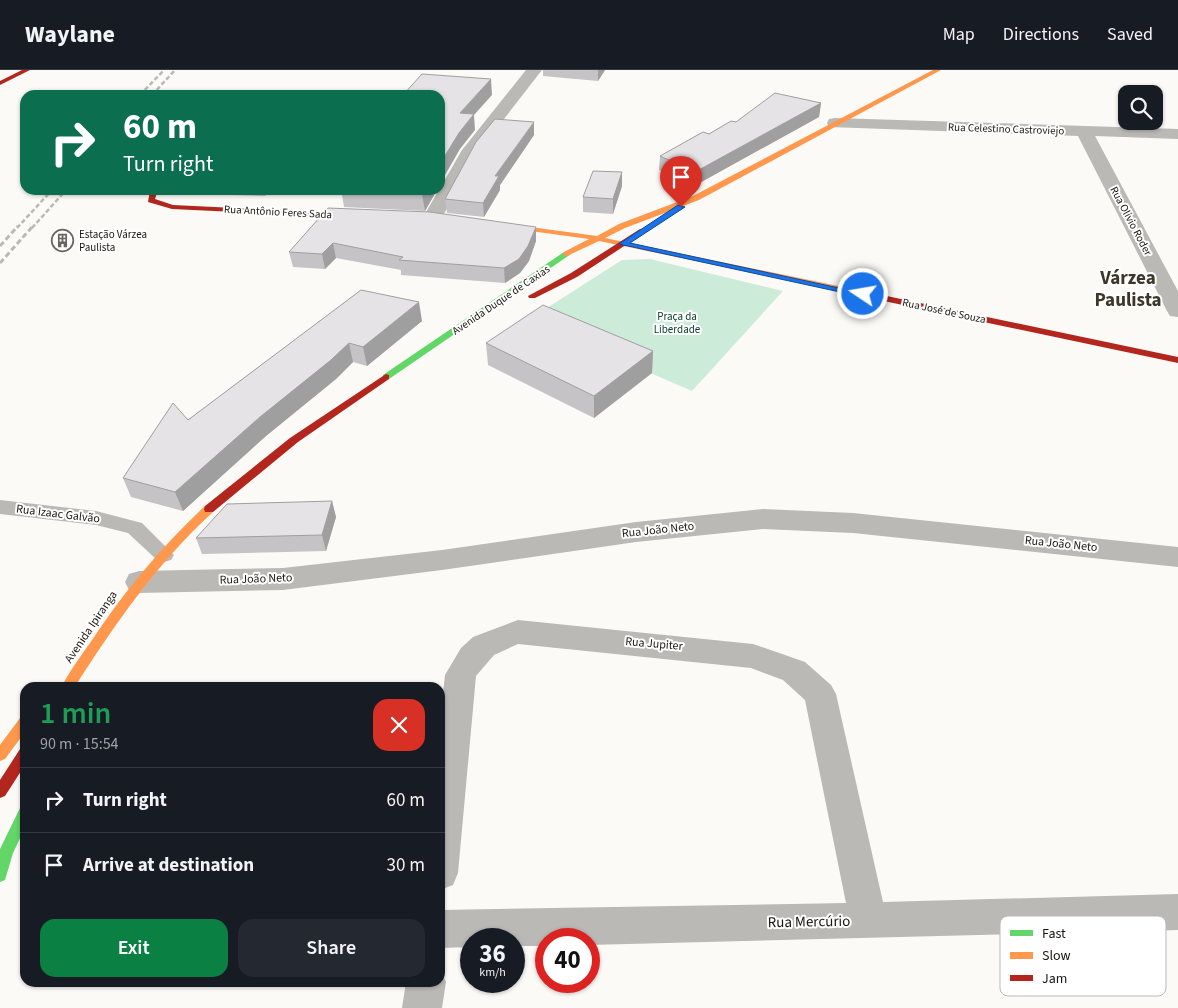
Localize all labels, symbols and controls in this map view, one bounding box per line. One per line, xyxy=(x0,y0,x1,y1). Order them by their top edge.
text: Waylane xyxy=(25,17,115,52)
text: Map xyxy=(943,22,975,47)
text: Directions xyxy=(1003,22,1079,47)
text: Saved xyxy=(1107,22,1153,47)
map controls xyxy=(1118,85,1163,130)
button: search xyxy=(1118,85,1163,130)
text: 60 m xyxy=(123,102,197,152)
icon: right xyxy=(40,110,105,175)
street label: Rua Celestino Castroviejo xyxy=(948,119,1065,139)
text: Turn right xyxy=(123,148,213,180)
pin xyxy=(660,156,702,207)
icon: arrive xyxy=(667,163,695,191)
street label: Rua Olivio Roder xyxy=(1106,184,1156,258)
street label: Rua Antônio Feres Sada xyxy=(224,202,332,222)
place label: Estação Várzea Paulista xyxy=(79,227,147,255)
building icon: Estação Várzea Paulista xyxy=(51,228,75,252)
street label: Avenida Duque de Caxias xyxy=(449,261,553,338)
district label: Várzea Paulista xyxy=(1094,265,1162,314)
position arrow xyxy=(836,267,888,319)
street label: Rua José de Souza xyxy=(901,295,987,327)
park label: Praça da Liberdade xyxy=(654,309,701,337)
street label: Rua Izaac Galvão xyxy=(15,500,101,528)
street label: Rua João Neto xyxy=(621,518,695,542)
street label: Rua João Neto xyxy=(1024,532,1098,556)
street label: Rua João Neto xyxy=(219,569,293,589)
street label: Avenida Ipiranga xyxy=(61,588,121,666)
street label: Rua Jupiter xyxy=(625,633,684,655)
text: 1 min xyxy=(40,692,111,735)
button: close xyxy=(373,699,425,751)
text: 90 m · 15:54 xyxy=(40,733,119,755)
icon: right xyxy=(40,786,68,814)
text: Turn right xyxy=(83,787,167,814)
text: 60 m xyxy=(387,787,425,814)
icon: arrive xyxy=(40,851,68,879)
text: Arrive at destination xyxy=(83,852,254,879)
text: 30 m xyxy=(387,852,425,879)
street label: Rua Mercúrio xyxy=(767,911,851,933)
legend xyxy=(1000,916,1166,996)
button: Exit xyxy=(40,919,228,977)
button: Share xyxy=(238,919,425,977)
text: Fast xyxy=(1042,924,1066,944)
speed limit sign: 40 xyxy=(535,928,600,993)
text: 36 xyxy=(479,936,506,972)
text: Slow xyxy=(1042,946,1071,966)
text: km/h xyxy=(479,964,506,981)
text: Jam xyxy=(1042,969,1067,989)

